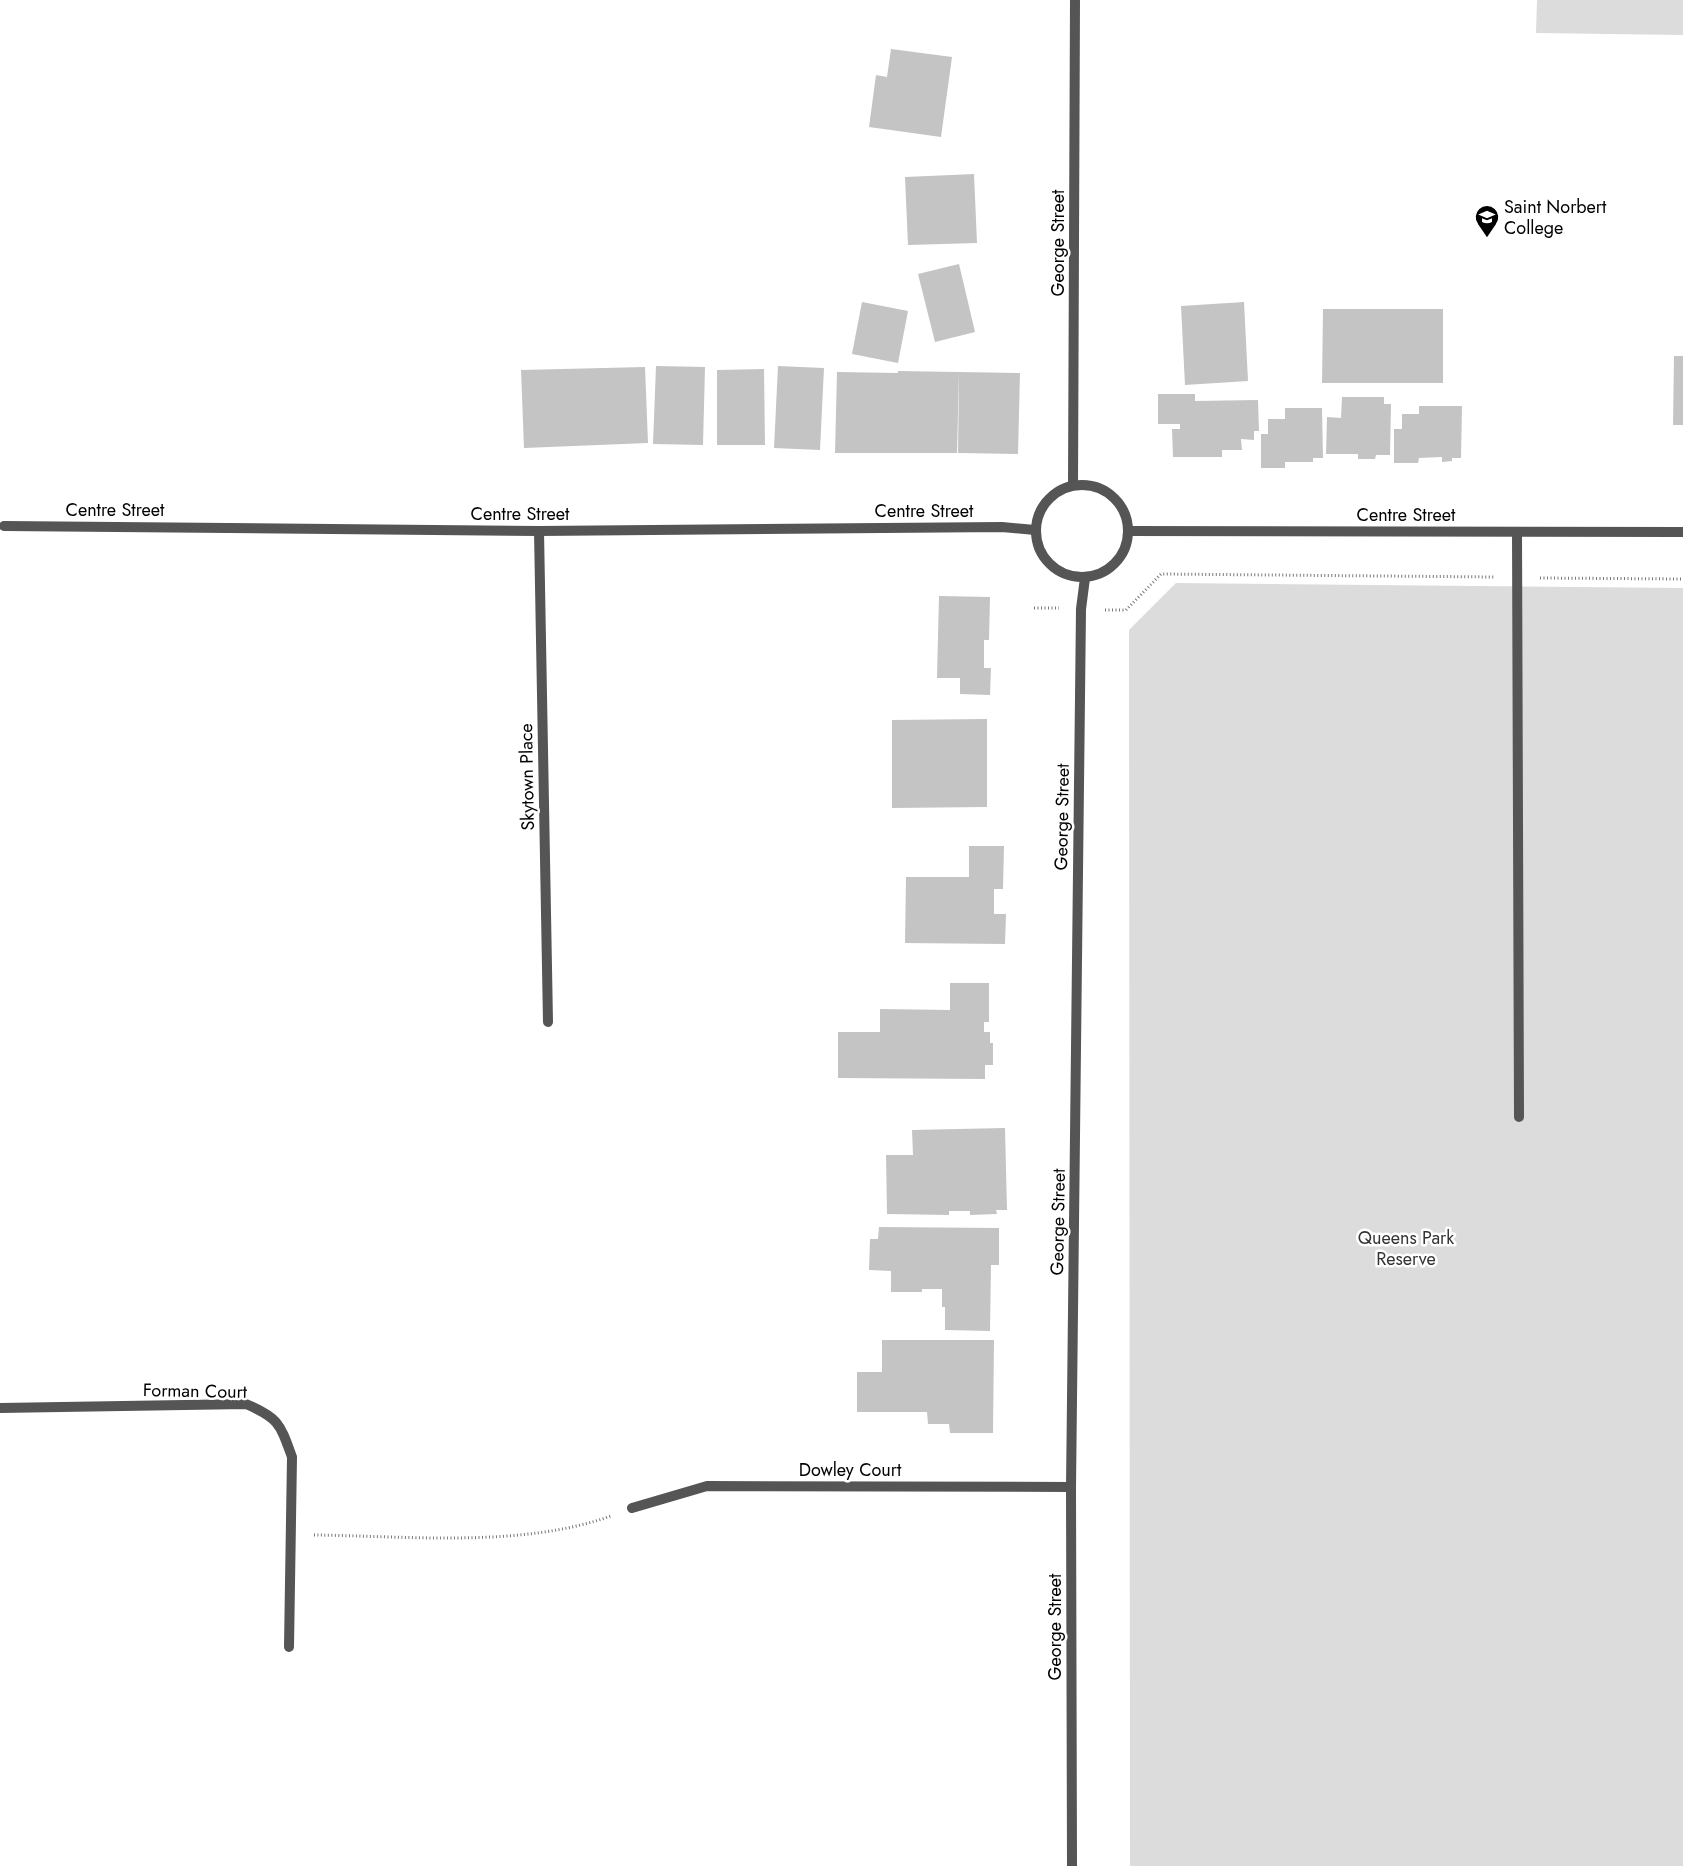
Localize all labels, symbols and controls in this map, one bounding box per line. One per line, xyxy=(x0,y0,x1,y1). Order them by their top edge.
street label: George Street xyxy=(1045,189,1071,296)
place label: Saint Norbert College xyxy=(1504,194,1607,241)
school or university icon: Saint Norbert College xyxy=(1474,204,1500,238)
street label: Centre Street xyxy=(66,497,165,523)
street label: Centre Street xyxy=(875,498,974,524)
street label: Centre Street xyxy=(471,501,570,527)
street label: Centre Street xyxy=(1357,502,1456,528)
street label: Skytown Place xyxy=(513,723,541,831)
street label: George Street xyxy=(1048,763,1076,871)
street label: George Street xyxy=(1044,1168,1072,1276)
park label: Queens Park Reserve xyxy=(1358,1225,1454,1272)
street label: Forman Court xyxy=(143,1377,248,1405)
street label: Dowley Court xyxy=(799,1457,902,1483)
street label: George Street xyxy=(1042,1573,1068,1680)

